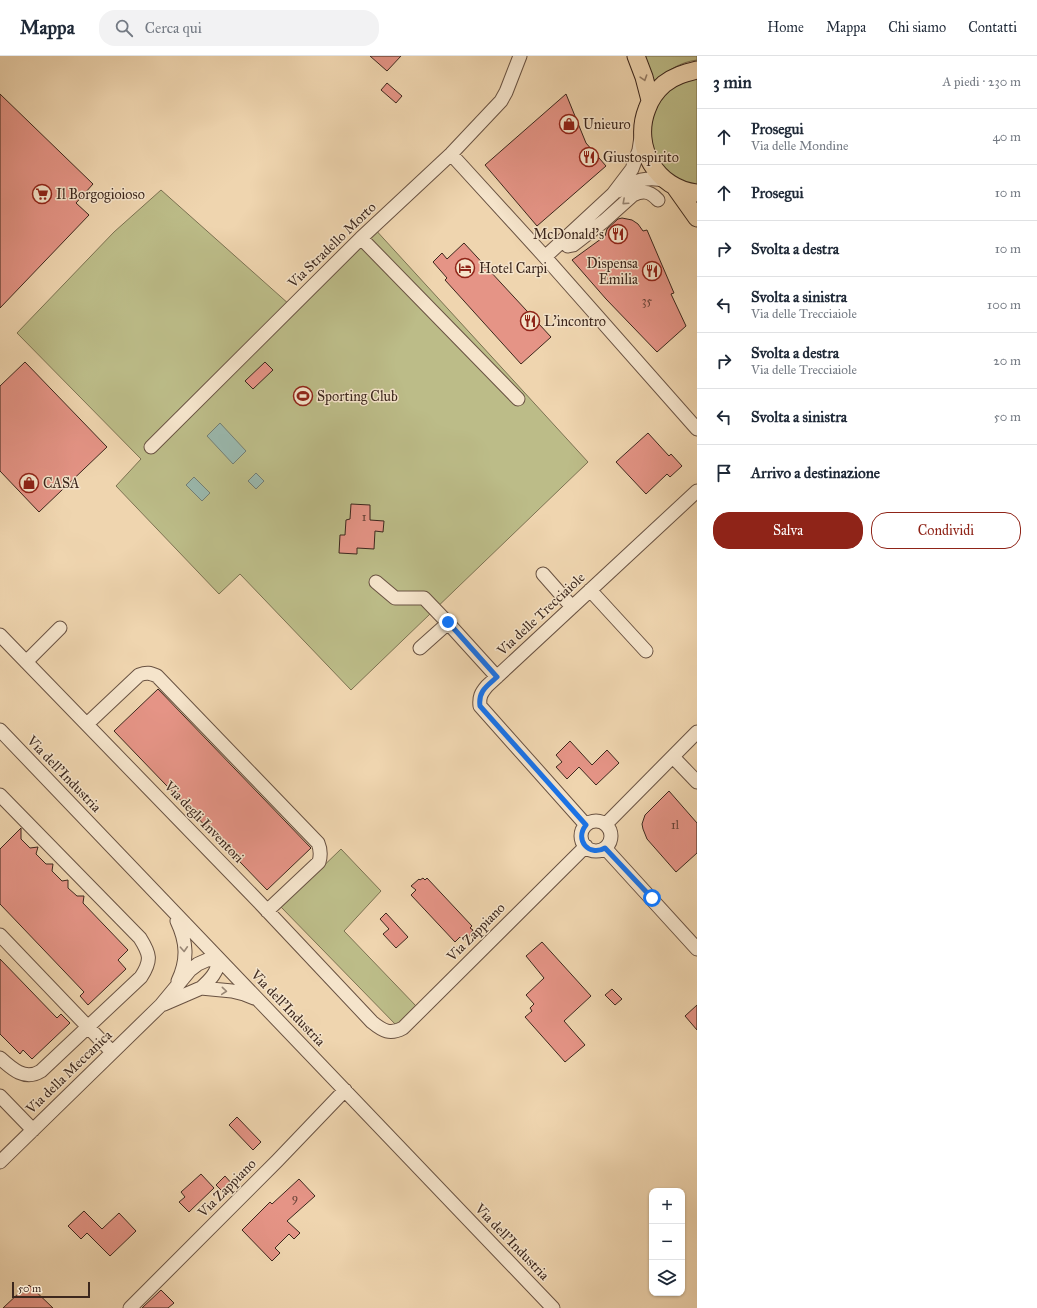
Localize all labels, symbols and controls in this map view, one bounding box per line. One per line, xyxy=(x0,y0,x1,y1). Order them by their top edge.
search box xyxy=(99,10,379,46)
text: Mappa xyxy=(20,16,75,39)
icon: search xyxy=(113,17,135,39)
text: Cerca qui xyxy=(145,19,202,37)
text: Home xyxy=(767,19,804,36)
text: Mappa xyxy=(826,19,866,36)
text: Chi siamo xyxy=(888,19,946,36)
text: Contatti xyxy=(968,19,1017,36)
text: 3 min xyxy=(713,72,752,93)
one-way arrow xyxy=(639,74,648,81)
text: A piedi · 230 m xyxy=(943,74,1021,90)
shop icon: Unieuro xyxy=(558,113,580,135)
place label: Unieuro xyxy=(583,116,631,133)
text: Prosegui xyxy=(751,120,804,138)
icon: ahead xyxy=(713,126,735,148)
text: 40 m xyxy=(992,129,1021,145)
text: Via delle Mondine xyxy=(751,138,849,154)
restaurant icon: Giustospirito xyxy=(578,146,600,168)
place label: Giustospirito xyxy=(603,149,679,166)
icon: ahead xyxy=(713,182,735,204)
supermarket icon: Il Borgogioioso xyxy=(31,183,53,205)
text: Prosegui xyxy=(751,184,804,202)
text: 10 m xyxy=(995,185,1021,201)
place label: Il Borgogioioso xyxy=(56,186,145,203)
one-way arrow xyxy=(623,197,630,204)
street label: Via Stradello Morto xyxy=(284,199,380,292)
restaurant icon: McDonald's xyxy=(607,223,629,245)
place label: McDonald's xyxy=(533,226,604,243)
icon: right xyxy=(713,238,735,260)
text: Svolta a destra xyxy=(751,240,839,258)
text: 10 m xyxy=(995,241,1021,257)
place label: Dispensa Emilia xyxy=(587,255,638,288)
hotel icon: Hotel Carpi xyxy=(454,257,476,279)
place label: Hotel Carpi xyxy=(479,260,547,277)
restaurant icon: Dispensa Emilia xyxy=(641,260,663,282)
text: Svolta a sinistra xyxy=(751,288,847,306)
house number: 35 xyxy=(642,294,653,308)
icon: left xyxy=(713,294,735,316)
text: 100 m xyxy=(987,297,1021,313)
text: Via delle Trecciaiole xyxy=(751,306,857,322)
restaurant icon: L'incontro xyxy=(519,310,541,332)
place label: L'incontro xyxy=(544,313,606,330)
text: Svolta a destra xyxy=(751,344,839,362)
icon: right xyxy=(713,350,735,372)
text: 20 m xyxy=(993,353,1021,369)
text: Via delle Trecciaiole xyxy=(751,362,857,378)
sports icon: Sporting Club xyxy=(292,385,314,407)
place label: Sporting Club xyxy=(317,388,398,405)
icon: left xyxy=(713,406,735,428)
text: Svolta a sinistra xyxy=(751,408,847,426)
text: 50 m xyxy=(994,409,1021,425)
icon: arrive xyxy=(713,462,735,484)
text: Arrivo a destinazione xyxy=(751,464,880,482)
shop icon: CASA xyxy=(18,472,40,494)
place label: CASA xyxy=(43,475,80,492)
house number: 1 xyxy=(362,510,367,524)
button: Salva xyxy=(713,512,863,549)
button: Condividi xyxy=(871,512,1021,549)
street label: Via delle Trecciaiole xyxy=(493,569,589,660)
route end xyxy=(439,613,457,631)
street label: Via dell'Industria xyxy=(23,732,105,816)
street label: Via degli Inventori xyxy=(160,777,247,866)
house number: 1l xyxy=(671,818,680,832)
route start xyxy=(643,889,661,907)
street label: Via Zappiano xyxy=(443,899,509,965)
one-way arrow xyxy=(180,946,189,952)
street label: Via dell'Industria xyxy=(247,966,329,1050)
one-way arrow xyxy=(221,986,227,995)
street label: Via della Meccanica xyxy=(22,1027,116,1118)
street label: Via Zappiano xyxy=(194,1155,260,1221)
map controls xyxy=(649,1188,685,1296)
button: + xyxy=(649,1188,685,1224)
house number: 9 xyxy=(292,1191,298,1205)
street label: Via dell'Industria xyxy=(471,1200,553,1284)
button: − xyxy=(649,1224,685,1260)
button: layers xyxy=(649,1260,685,1296)
scale bar xyxy=(12,1280,90,1299)
text: 50 m xyxy=(18,1282,41,1295)

